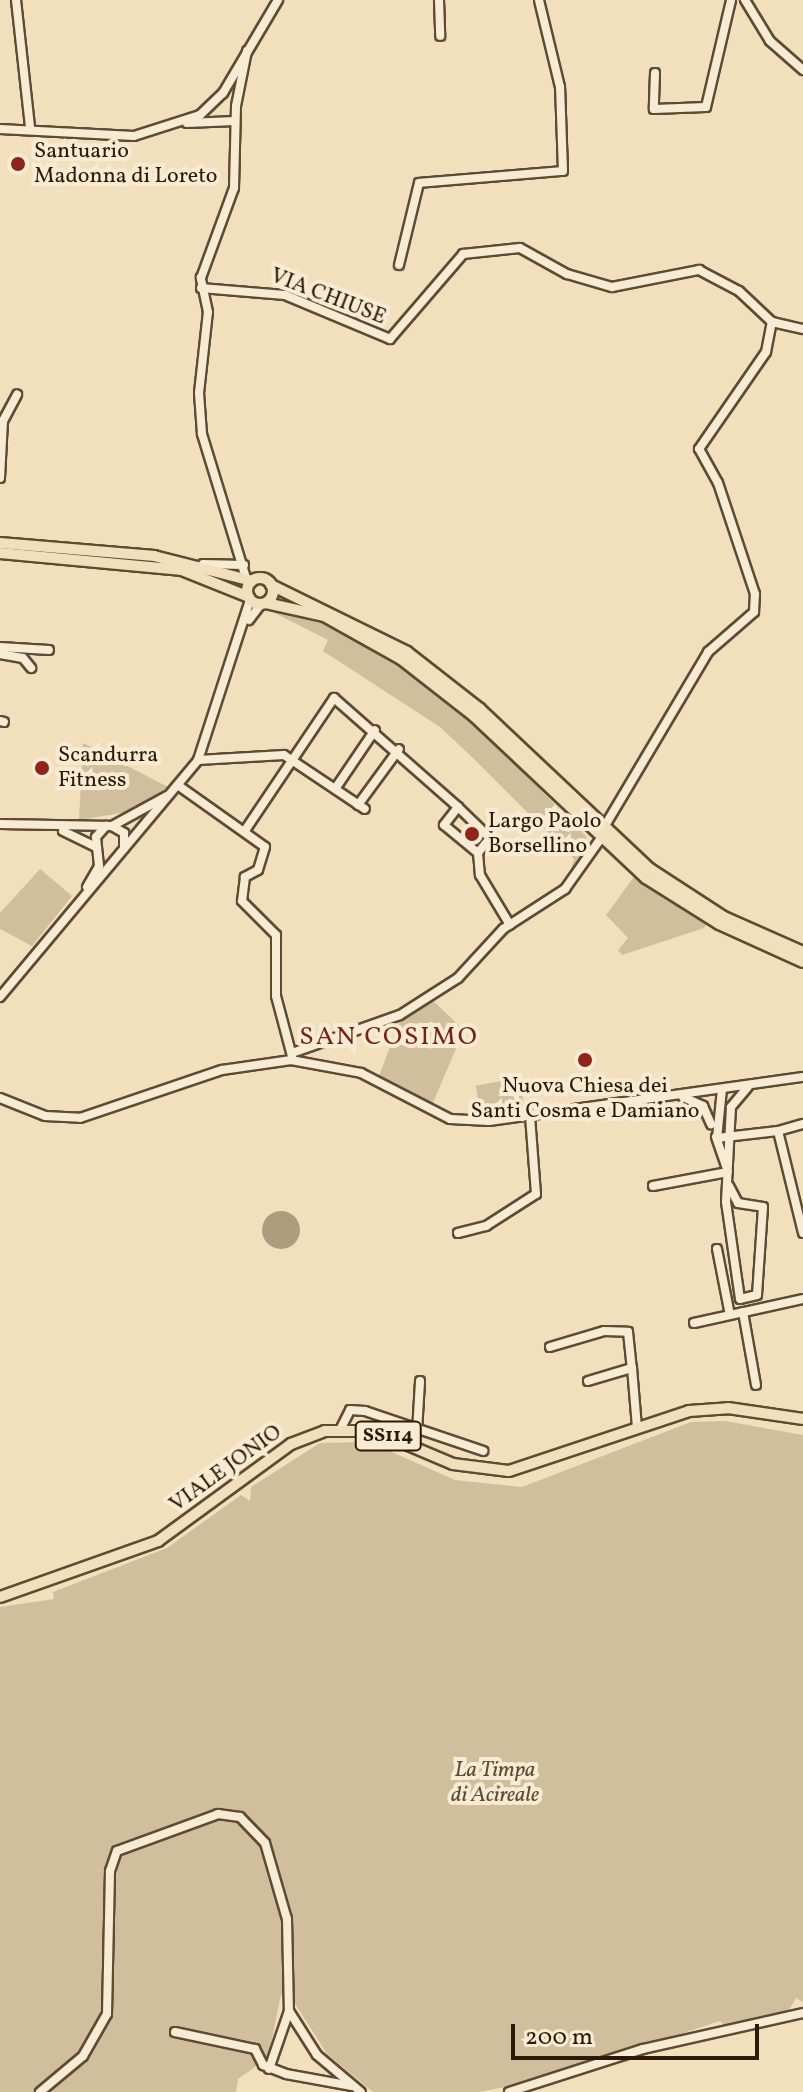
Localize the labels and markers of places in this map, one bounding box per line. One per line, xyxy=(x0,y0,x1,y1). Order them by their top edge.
place label: Santuario Madonna di Loreto xyxy=(34,138,217,190)
marker: Santuario Madonna di Loreto xyxy=(9,155,27,173)
place label: Scandurra Fitness xyxy=(58,742,158,794)
marker: Scandurra Fitness xyxy=(33,759,51,777)
place label: Largo Paolo Borsellino xyxy=(488,808,601,860)
marker: Largo Paolo Borsellino xyxy=(463,825,481,843)
marker: Nuova Chiesa dei Santi Cosma e Damiano xyxy=(576,1051,594,1069)
place label: Nuova Chiesa dei Santi Cosma e Damiano xyxy=(470,1073,700,1124)

